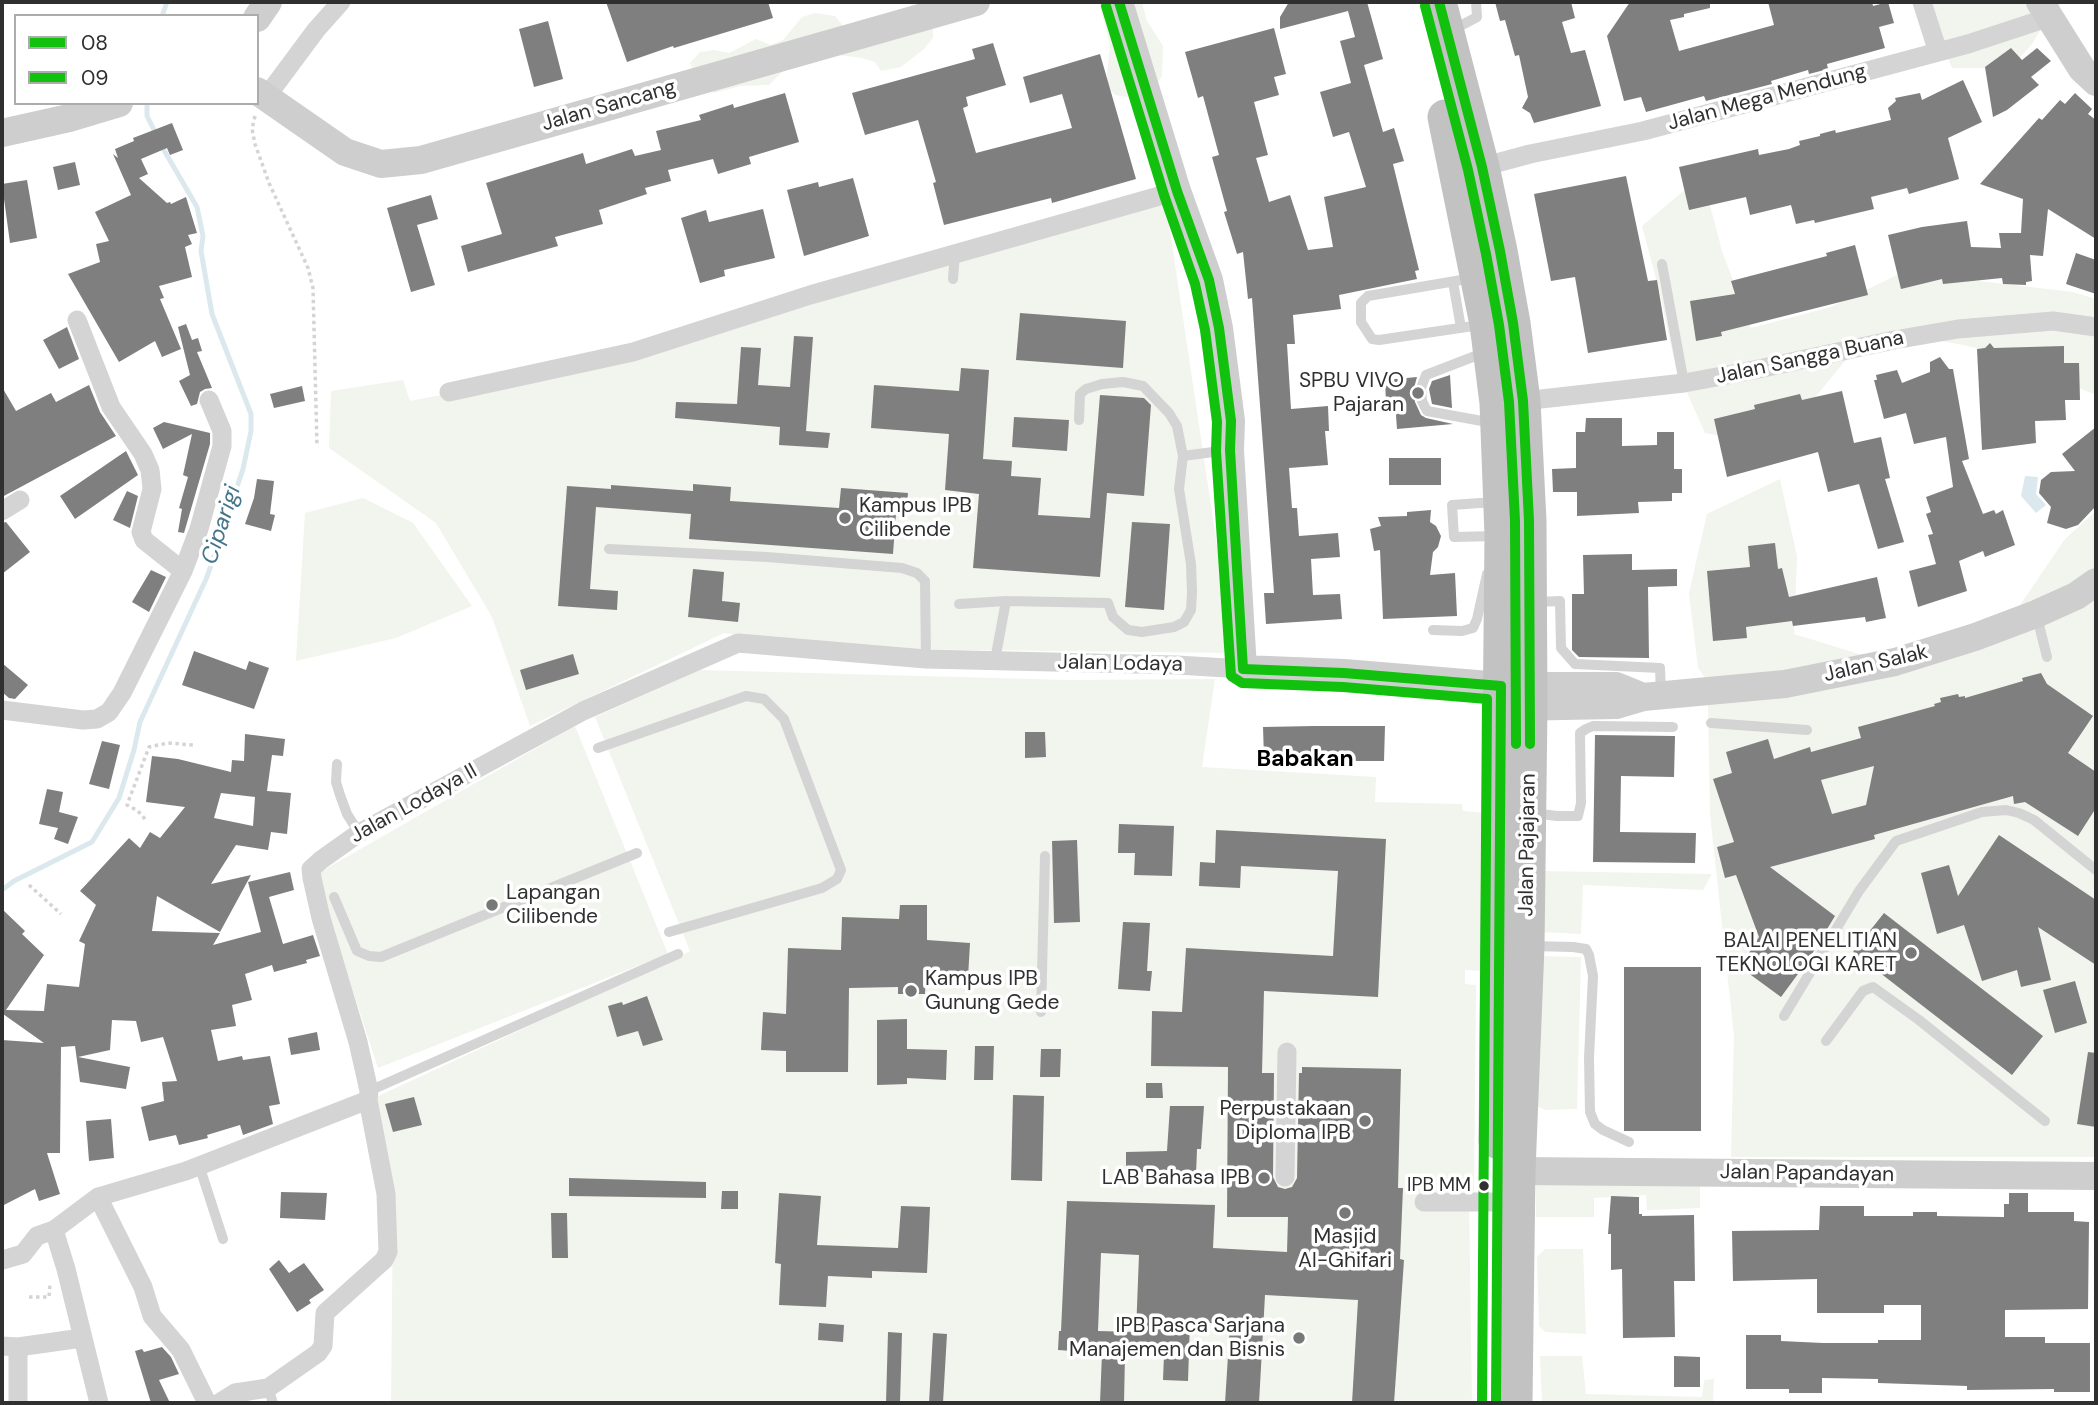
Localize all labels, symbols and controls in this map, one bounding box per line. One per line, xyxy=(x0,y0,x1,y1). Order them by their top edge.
legend xyxy=(14,14,259,105)
text: 08 xyxy=(81,29,108,57)
street label: Jalan Mega Mendung xyxy=(1665,59,1869,137)
text: 09 xyxy=(81,64,109,92)
street label: Jalan Sancang xyxy=(539,75,679,137)
street label: Jalan Sangga Buana xyxy=(1714,326,1906,390)
place label: SPBU VIVO Pajaran xyxy=(1299,368,1404,418)
marker: SPBU VIVO Pajaran xyxy=(1410,385,1426,401)
water label: Ciparigi xyxy=(196,482,248,568)
place label: Kampus IPB Cilibende xyxy=(859,493,972,543)
marker: Kampus IPB Cilibende xyxy=(837,510,853,526)
street label: Jalan Salak xyxy=(1822,640,1930,688)
street label: Jalan Lodaya xyxy=(1057,650,1183,678)
district label: Babakan xyxy=(1256,746,1354,774)
street label: Jalan Lodaya II xyxy=(346,759,482,849)
street label: Jalan Pajajaran xyxy=(1514,773,1542,917)
place label: Lapangan Cilibende xyxy=(506,880,600,930)
marker: Lapangan Cilibende xyxy=(484,897,500,913)
place label: BALAI PENELITIAN TEKNOLOGI KARET xyxy=(1716,928,1897,978)
marker: BALAI PENELITIAN TEKNOLOGI KARET xyxy=(1903,945,1919,961)
place label: Kampus IPB Gunung Gede xyxy=(925,966,1059,1016)
marker: Kampus IPB Gunung Gede xyxy=(903,983,919,999)
place label: Perpustakaan Diploma IPB xyxy=(1219,1096,1351,1146)
marker: Perpustakaan Diploma IPB xyxy=(1357,1113,1373,1129)
street label: Jalan Papandayan xyxy=(1720,1160,1894,1188)
place label: LAB Bahasa IPB xyxy=(1102,1165,1250,1191)
marker: LAB Bahasa IPB xyxy=(1256,1170,1272,1186)
place label: IPB MM xyxy=(1407,1175,1471,1197)
marker: IPB MM xyxy=(1477,1179,1491,1193)
marker: Masjid Al-Ghifari xyxy=(1337,1205,1353,1221)
place label: Masjid Al-Ghifari xyxy=(1298,1224,1392,1274)
place label: IPB Pasca Sarjana Manajemen dan Bisnis xyxy=(1069,1313,1285,1363)
marker: IPB Pasca Sarjana Manajemen dan Bisnis xyxy=(1291,1330,1307,1346)

